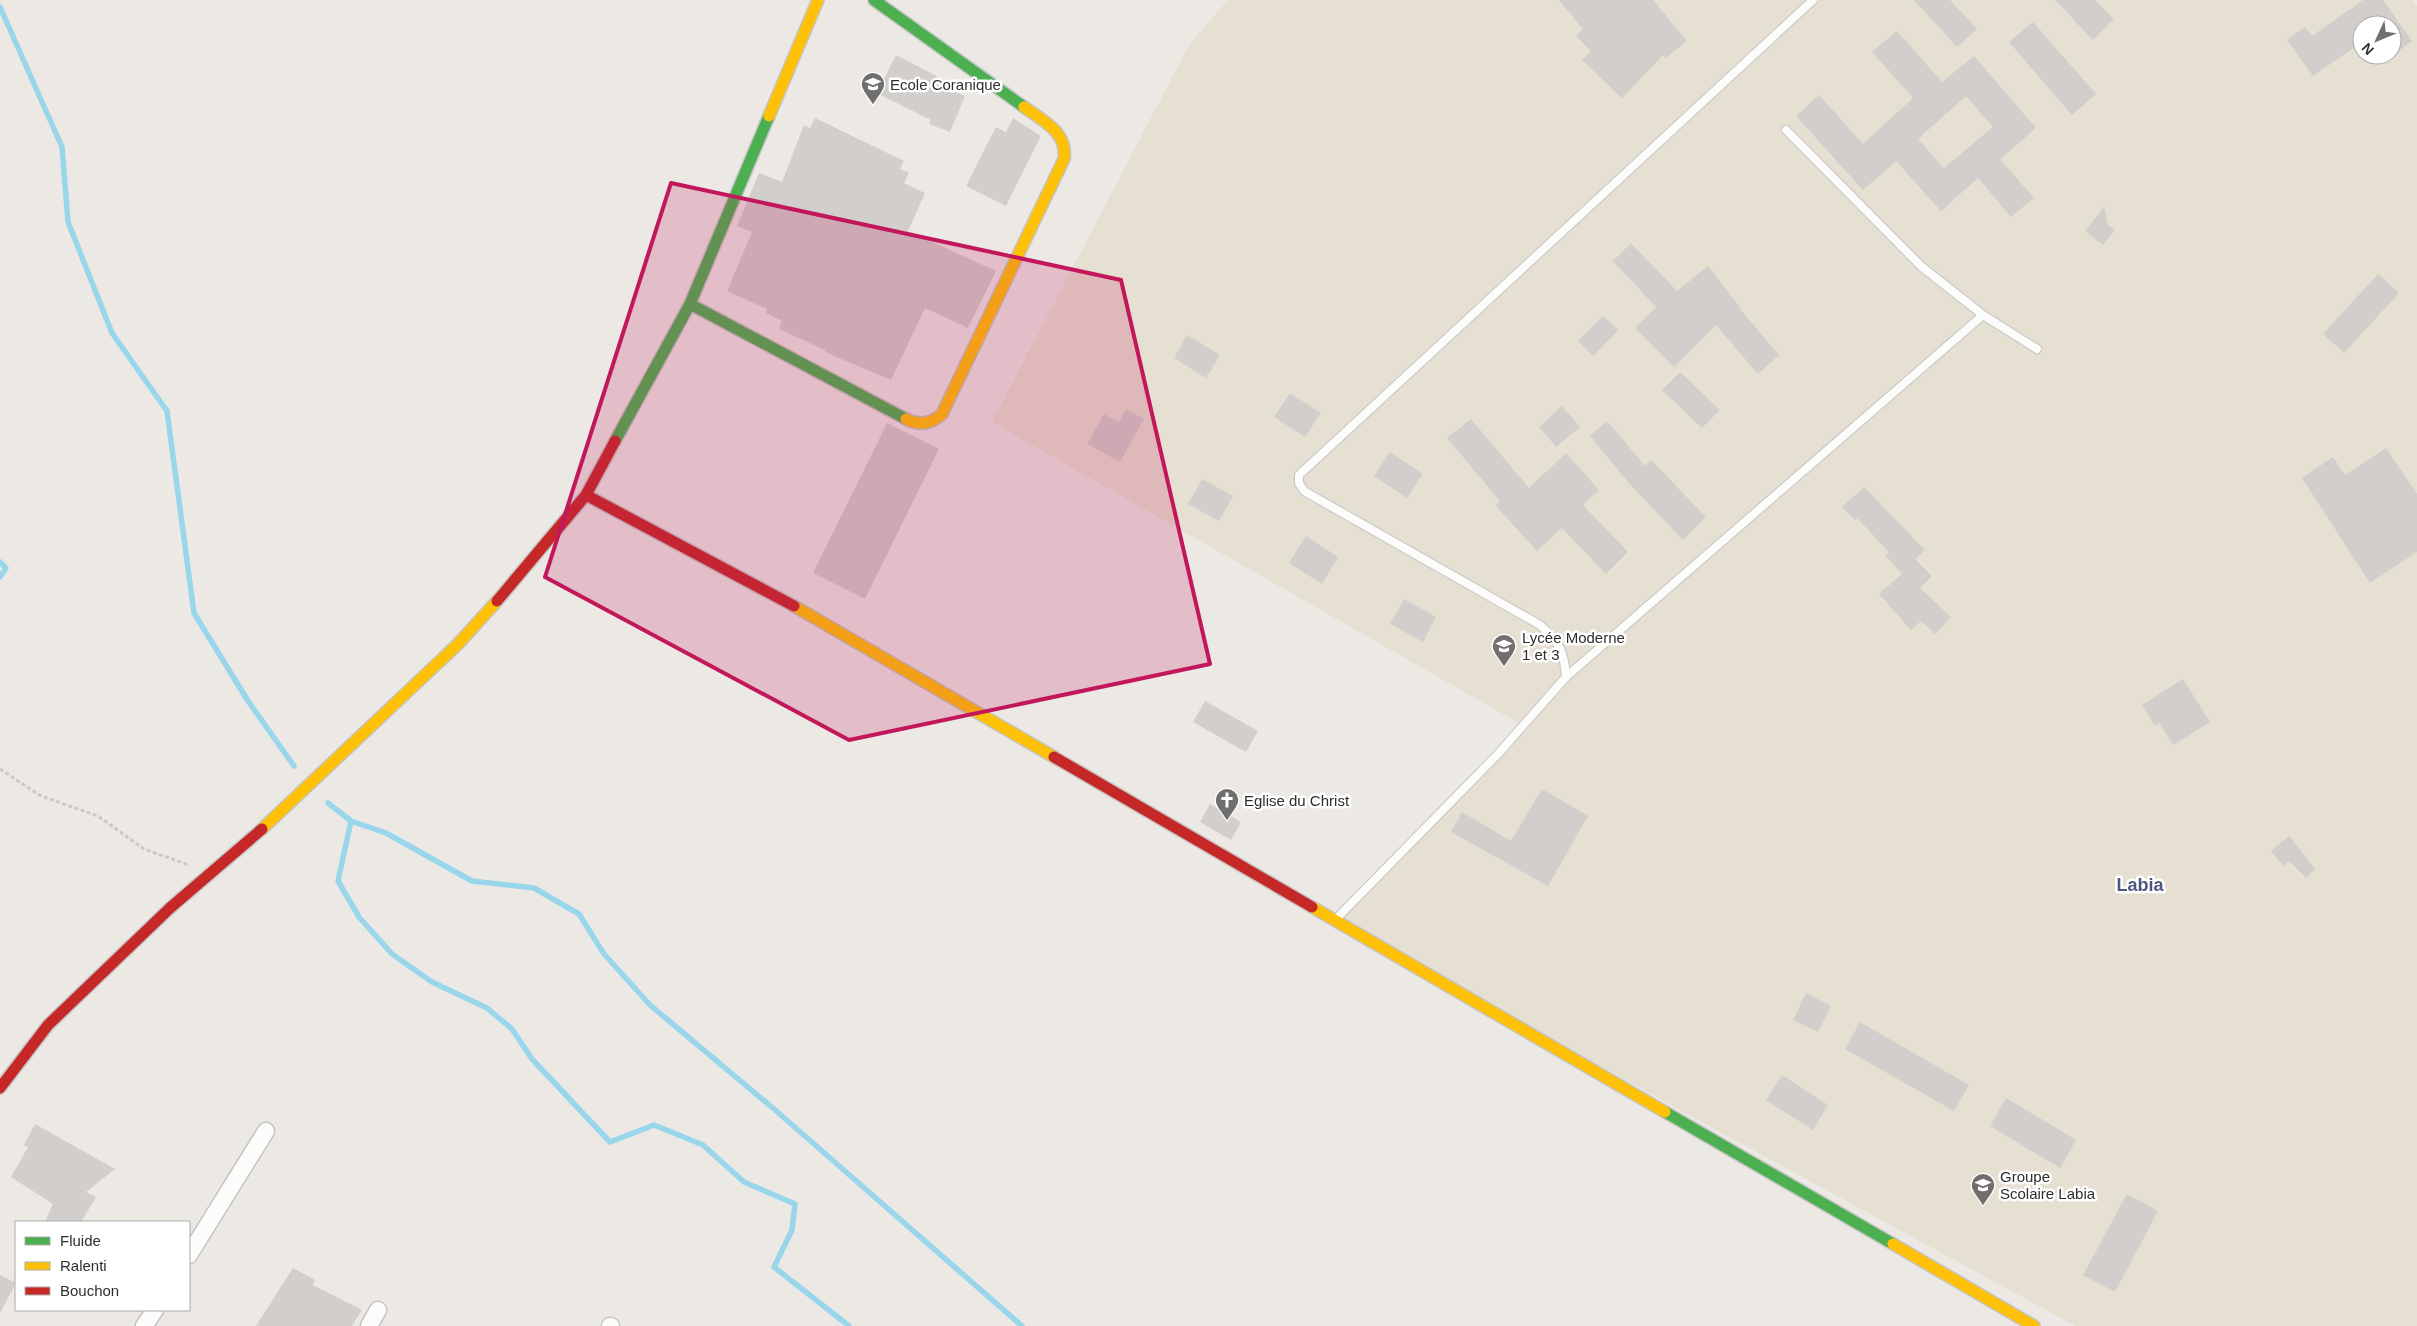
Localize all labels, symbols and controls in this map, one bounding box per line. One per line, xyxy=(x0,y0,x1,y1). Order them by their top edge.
north arrow xyxy=(2352,15,2402,65)
text: N xyxy=(2358,40,2377,58)
school or university icon: Ecole Coranique xyxy=(860,71,886,105)
place label: Ecole Coranique xyxy=(890,76,1001,93)
place label: Lycée Moderne 1 et 3 xyxy=(1522,629,1625,663)
school or university icon: Lycée Moderne 1 et 3 xyxy=(1491,633,1517,667)
church icon: Eglise du Christ xyxy=(1214,787,1240,821)
place label: Eglise du Christ xyxy=(1244,792,1350,809)
district label: Labia xyxy=(2116,875,2164,895)
place label: Groupe Scolaire Labia xyxy=(2000,1168,2096,1202)
school or university icon: Groupe Scolaire Labia xyxy=(1970,1172,1996,1206)
legend xyxy=(15,1221,190,1311)
text: Fluide xyxy=(60,1232,101,1249)
text: Ralenti xyxy=(60,1257,107,1274)
text: Bouchon xyxy=(60,1282,119,1299)

